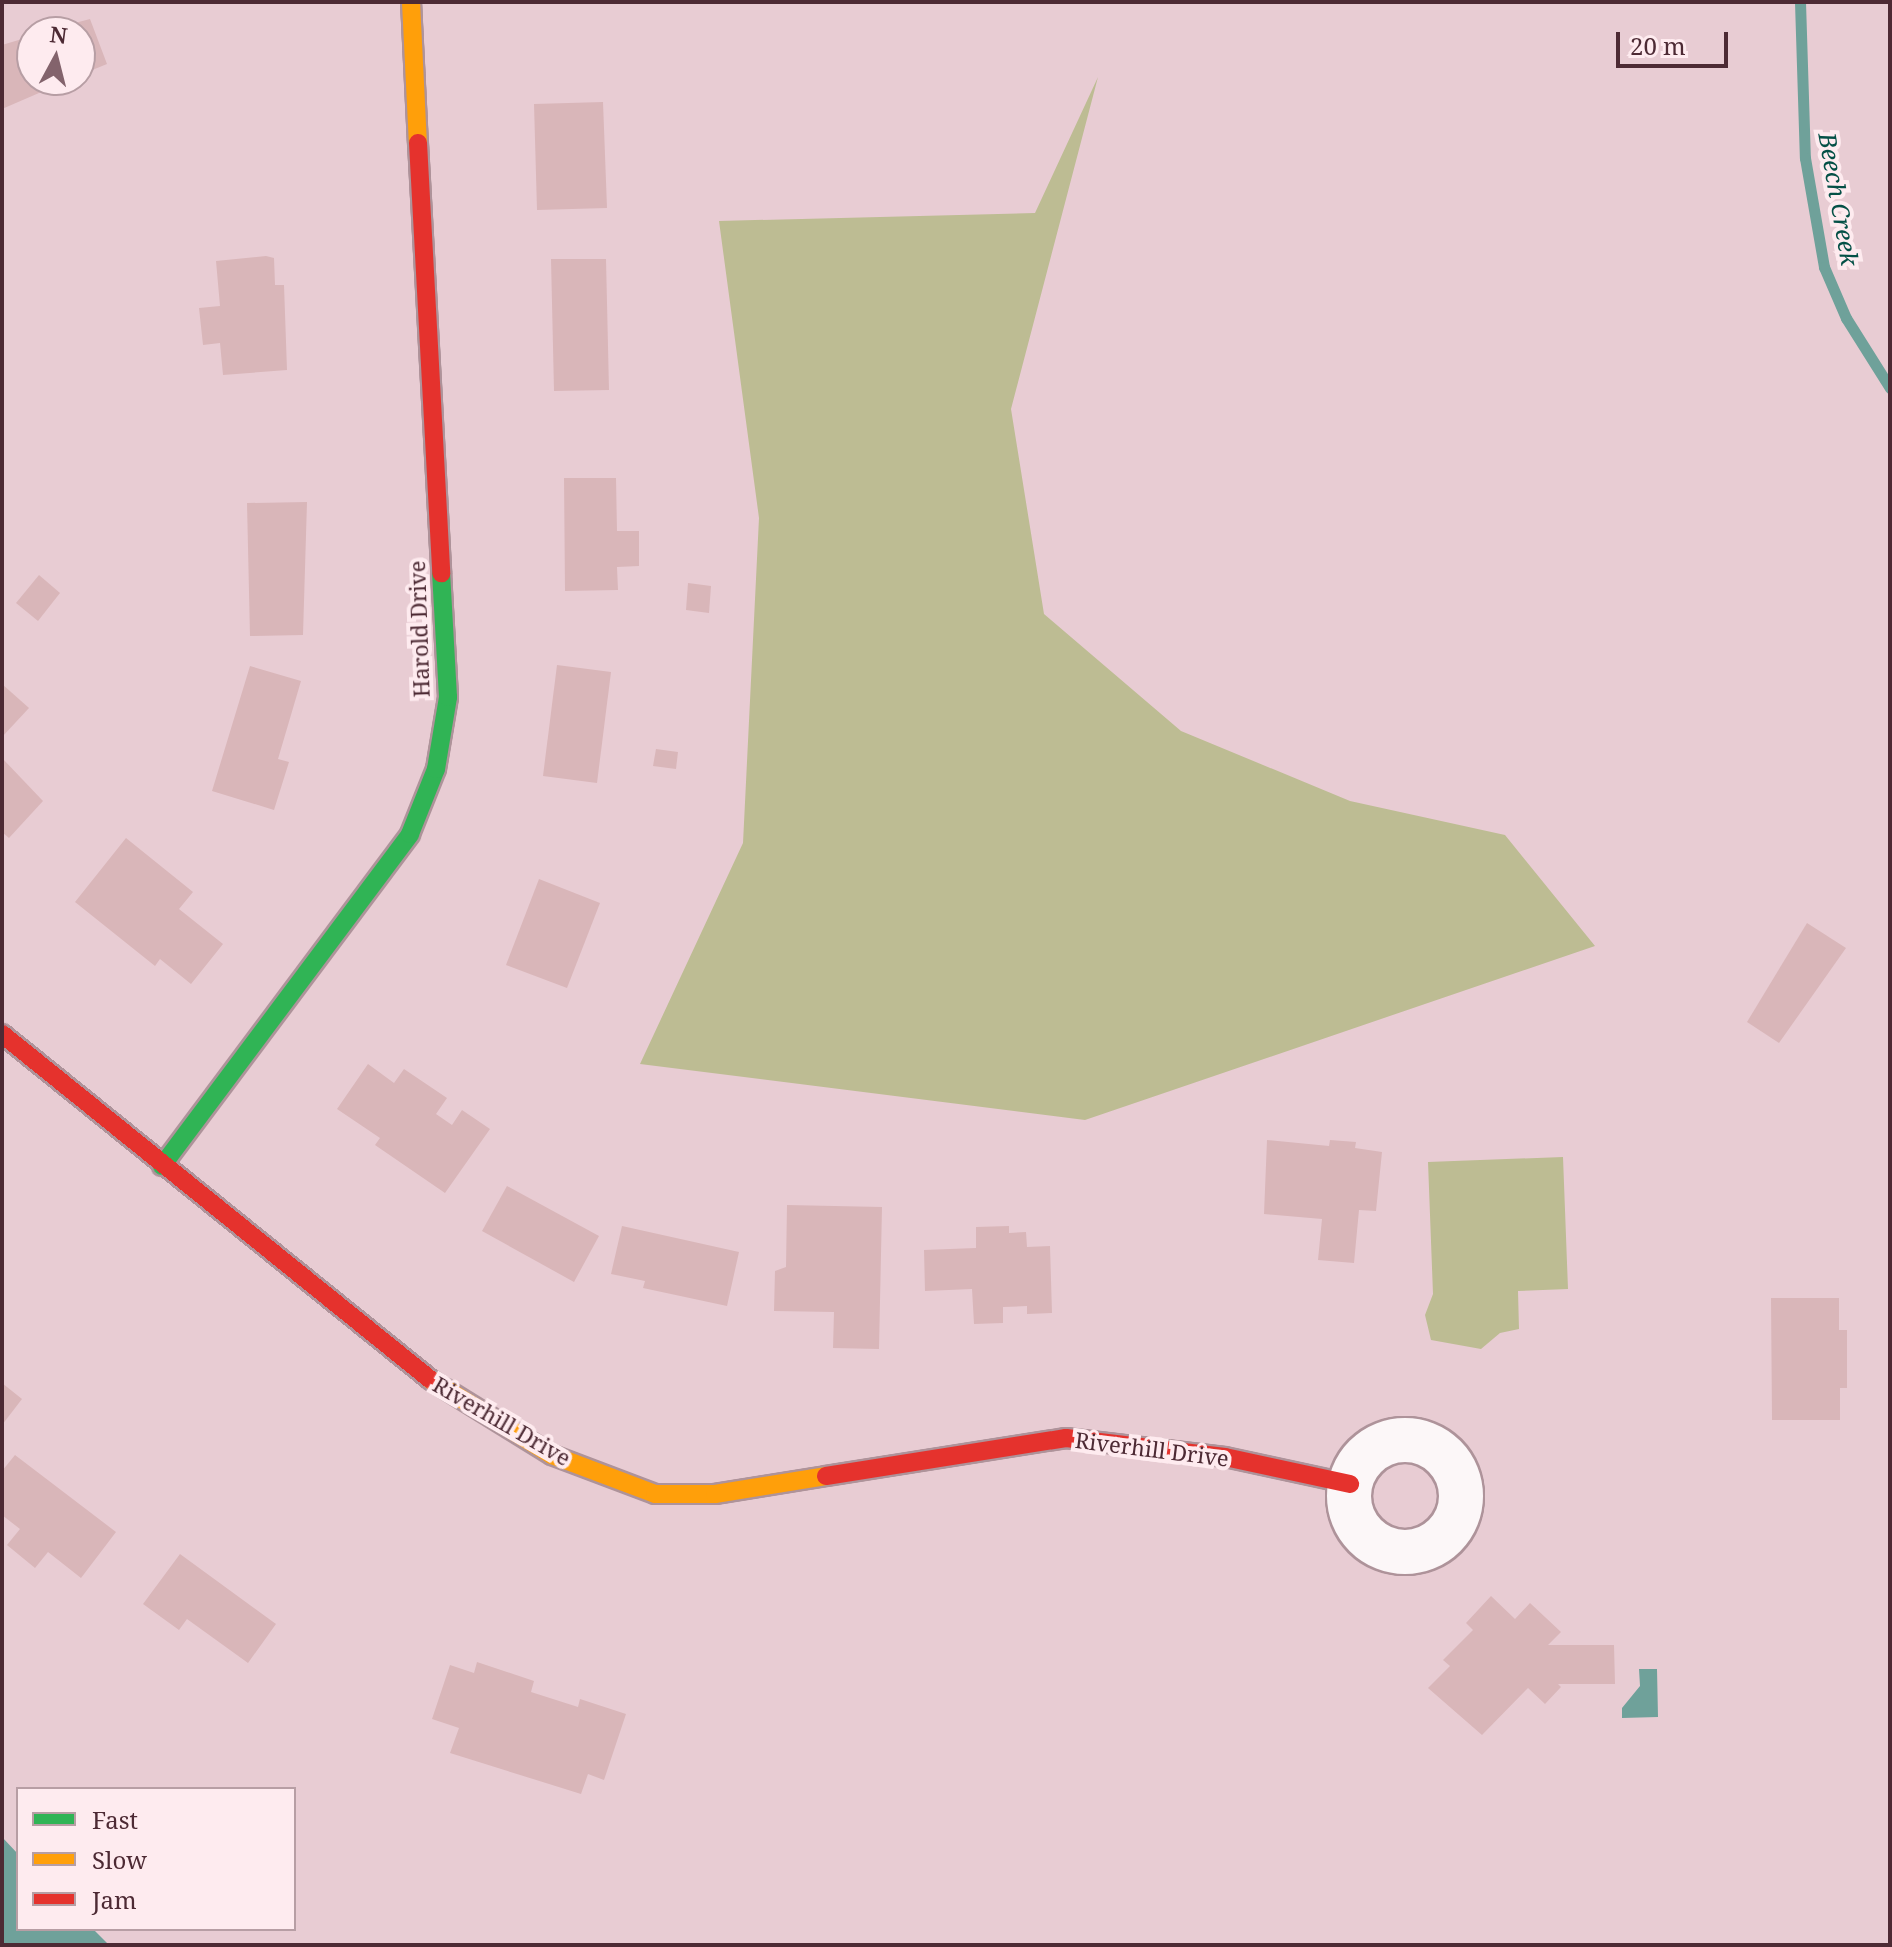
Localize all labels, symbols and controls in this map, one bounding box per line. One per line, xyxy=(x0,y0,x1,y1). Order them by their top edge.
north arrow xyxy=(16,16,96,96)
scale bar xyxy=(1620,16,1732,66)
text: N xyxy=(48,18,69,50)
text: 20 m xyxy=(1630,29,1686,62)
water label: Beech Creek xyxy=(1813,130,1865,268)
street label: Harold Drive xyxy=(403,560,435,698)
street label: Riverhill Drive xyxy=(428,1371,576,1471)
street label: Riverhill Drive xyxy=(1074,1426,1230,1472)
legend xyxy=(16,1787,296,1931)
text: Fast xyxy=(92,1803,138,1836)
text: Slow xyxy=(92,1843,147,1876)
text: Jam xyxy=(92,1883,137,1916)

